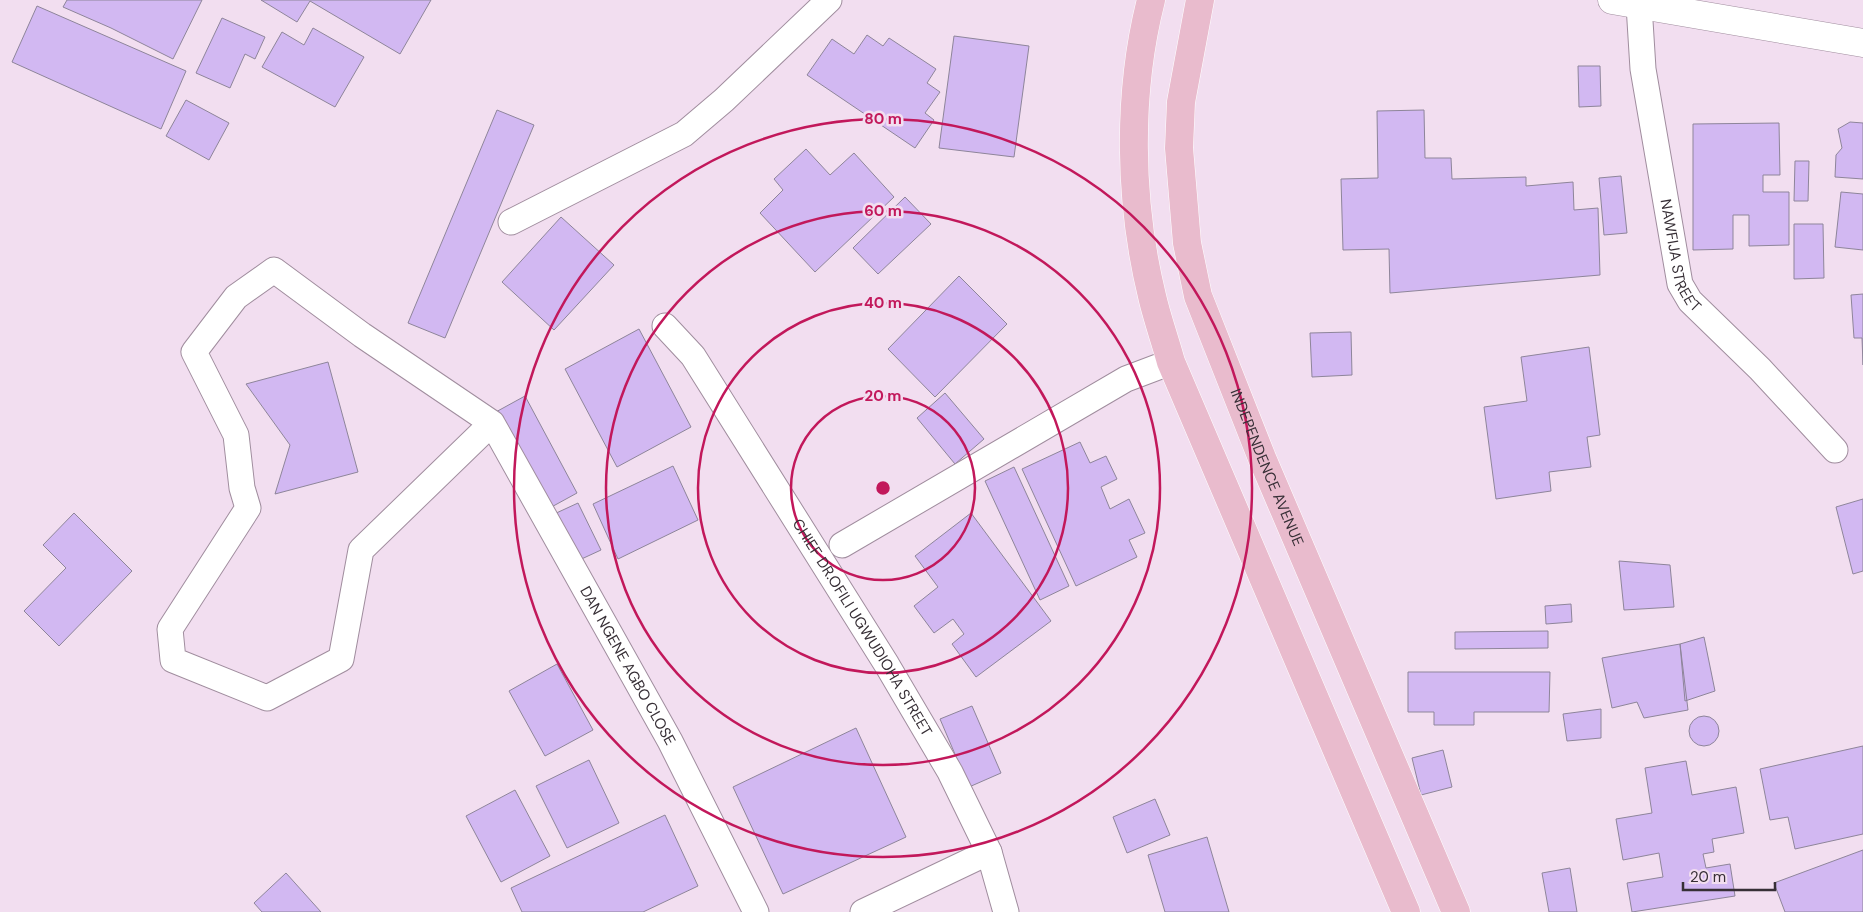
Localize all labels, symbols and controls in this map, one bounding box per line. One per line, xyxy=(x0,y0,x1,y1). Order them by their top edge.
text: 80 m xyxy=(864,109,902,129)
street label: NAWFIJA STREET xyxy=(1656,197,1705,316)
text: 60 m xyxy=(864,201,902,221)
text: 40 m xyxy=(864,293,902,313)
text: 20 m xyxy=(865,386,901,406)
street label: INDEPENDENCE AVENUE xyxy=(1226,386,1308,549)
centre of rings xyxy=(874,479,892,497)
street label: CHIEF DR.OFILI UGWUDIOHA STREET xyxy=(788,515,937,740)
street label: DAN NGENE AGBO CLOSE xyxy=(575,583,680,749)
scale bar xyxy=(1683,860,1776,892)
text: 20 m xyxy=(1690,867,1726,887)

